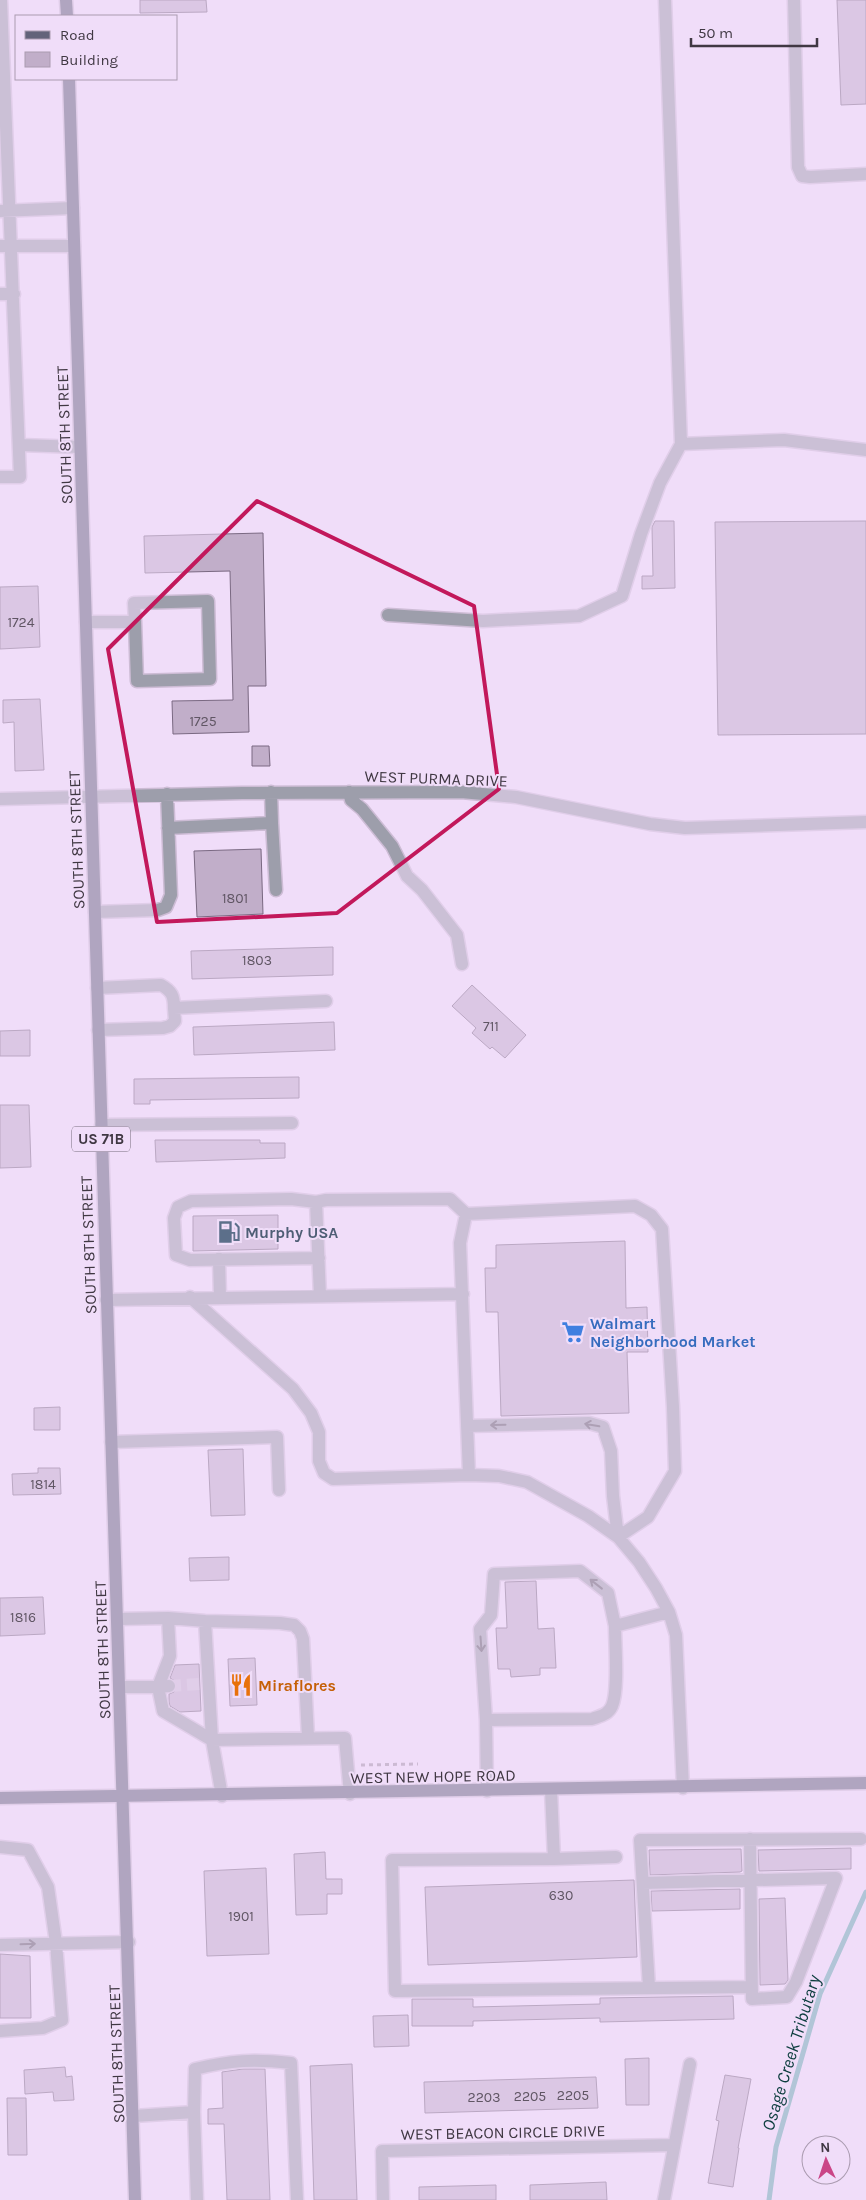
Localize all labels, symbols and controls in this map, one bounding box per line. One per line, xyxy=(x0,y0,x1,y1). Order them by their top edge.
legend xyxy=(15,15,178,80)
scale bar xyxy=(691,15,817,47)
text: 50 m xyxy=(698,24,733,42)
text: Road xyxy=(60,26,95,44)
text: Building xyxy=(60,51,118,69)
street label: SOUTH 8TH STREET xyxy=(53,365,76,505)
house number: 1724 xyxy=(7,614,35,631)
house number: 1725 xyxy=(189,713,217,730)
street label: WEST PURMA DRIVE xyxy=(364,767,508,790)
street label: SOUTH 8TH STREET xyxy=(65,770,88,910)
house number: 1801 xyxy=(222,890,248,907)
house number: 1803 xyxy=(242,952,272,969)
house number: 711 xyxy=(483,1018,499,1035)
road number: US 71B xyxy=(72,1126,130,1152)
street label: SOUTH 8TH STREET xyxy=(77,1175,100,1315)
fuel station icon: Murphy USA xyxy=(216,1219,242,1245)
place label: Murphy USA xyxy=(245,1223,338,1242)
place label: Walmart Neighborhood Market xyxy=(590,1314,755,1351)
supermarket icon: Walmart Neighborhood Market xyxy=(560,1319,586,1345)
one-way arrow xyxy=(585,1419,601,1429)
one-way arrow xyxy=(491,1420,507,1430)
house number: 1814 xyxy=(30,1476,56,1493)
one-way arrow xyxy=(589,1579,603,1589)
street label: SOUTH 8TH STREET xyxy=(91,1580,114,1720)
house number: 1816 xyxy=(10,1609,36,1626)
one-way arrow xyxy=(476,1636,485,1652)
restaurant icon: Miraflores xyxy=(228,1672,254,1698)
place label: Miraflores xyxy=(258,1676,336,1695)
street label: WEST NEW HOPE ROAD xyxy=(350,1766,516,1787)
house number: 630 xyxy=(549,1887,573,1904)
house number: 1901 xyxy=(228,1908,254,1925)
one-way arrow xyxy=(20,1940,36,1949)
water label: Osage Creek Tributary xyxy=(757,1971,825,2133)
street label: SOUTH 8TH STREET xyxy=(105,1984,128,2124)
house number: 2205 xyxy=(557,2087,589,2104)
house number: 2205 xyxy=(514,2088,546,2105)
house number: 2203 xyxy=(468,2089,500,2106)
street label: WEST BEACON CIRCLE DRIVE xyxy=(400,2121,606,2144)
north arrow xyxy=(801,2135,851,2185)
text: N xyxy=(820,2139,831,2156)

